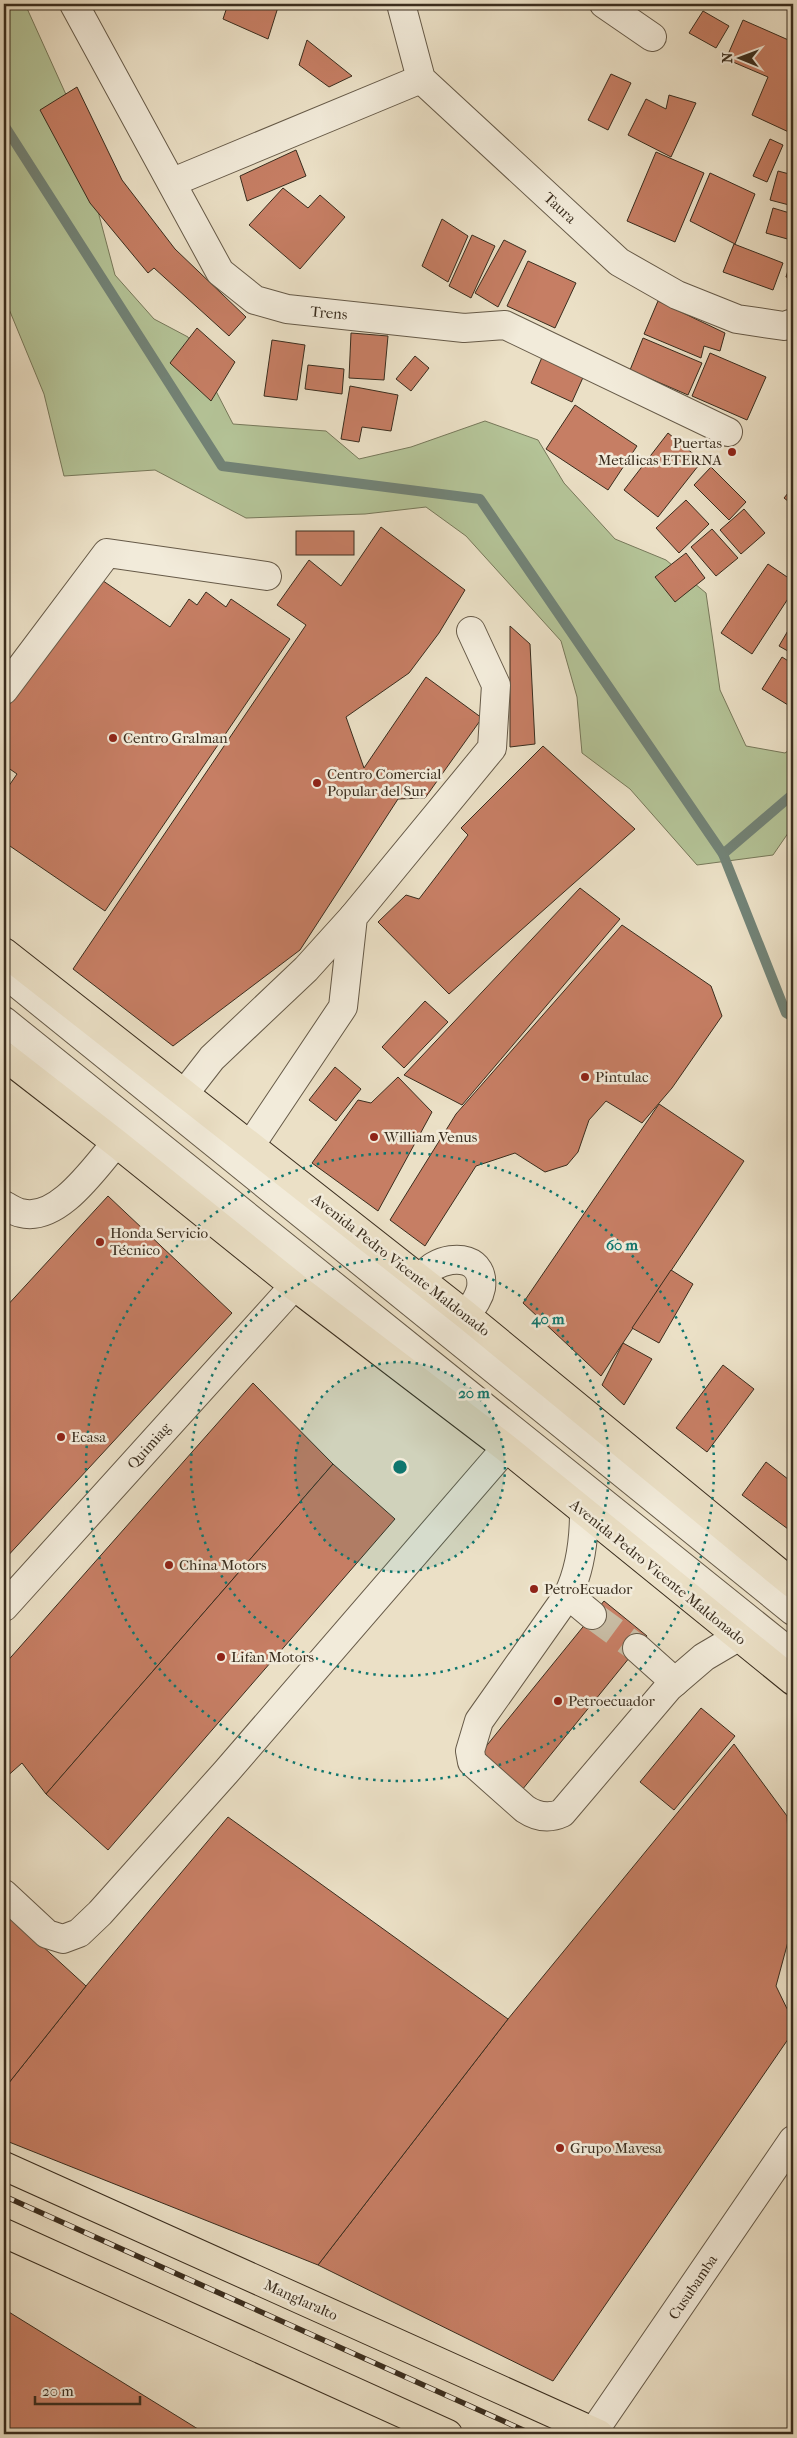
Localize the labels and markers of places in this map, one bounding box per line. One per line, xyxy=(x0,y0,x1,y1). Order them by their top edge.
place label: Puertas Metálicas ETERNA xyxy=(598,434,722,469)
marker: Puertas Metálicas ETERNA xyxy=(726,446,738,458)
place label: Centro Gralman xyxy=(123,729,228,747)
marker: Centro Gralman xyxy=(107,732,119,744)
place label: Centro Comercial Popular del Sur xyxy=(327,765,442,800)
marker: Centro Comercial Popular del Sur xyxy=(311,777,323,789)
place label: Pintulac xyxy=(595,1068,649,1086)
marker: Pintulac xyxy=(579,1071,591,1083)
place label: William Venus xyxy=(383,1128,478,1146)
marker: William Venus xyxy=(368,1131,380,1143)
place label: Honda Servicio Técnico xyxy=(110,1224,208,1259)
marker: Honda Servicio Técnico xyxy=(94,1236,106,1248)
place label: Ecasa xyxy=(71,1428,107,1446)
marker: Ecasa xyxy=(55,1431,67,1443)
centre of rings xyxy=(391,1458,409,1476)
place label: China Motors xyxy=(179,1556,267,1574)
marker: China Motors xyxy=(163,1559,175,1571)
place label: PetroEcuador xyxy=(544,1580,633,1598)
marker: PetroEcuador xyxy=(528,1583,540,1595)
place label: Lifan Motors xyxy=(231,1648,315,1666)
marker: Lifan Motors xyxy=(215,1651,227,1663)
place label: Petroecuador xyxy=(568,1692,656,1710)
marker: Petroecuador xyxy=(552,1695,564,1707)
place label: Grupo Mavesa xyxy=(570,2139,663,2157)
marker: Grupo Mavesa xyxy=(554,2142,566,2154)

